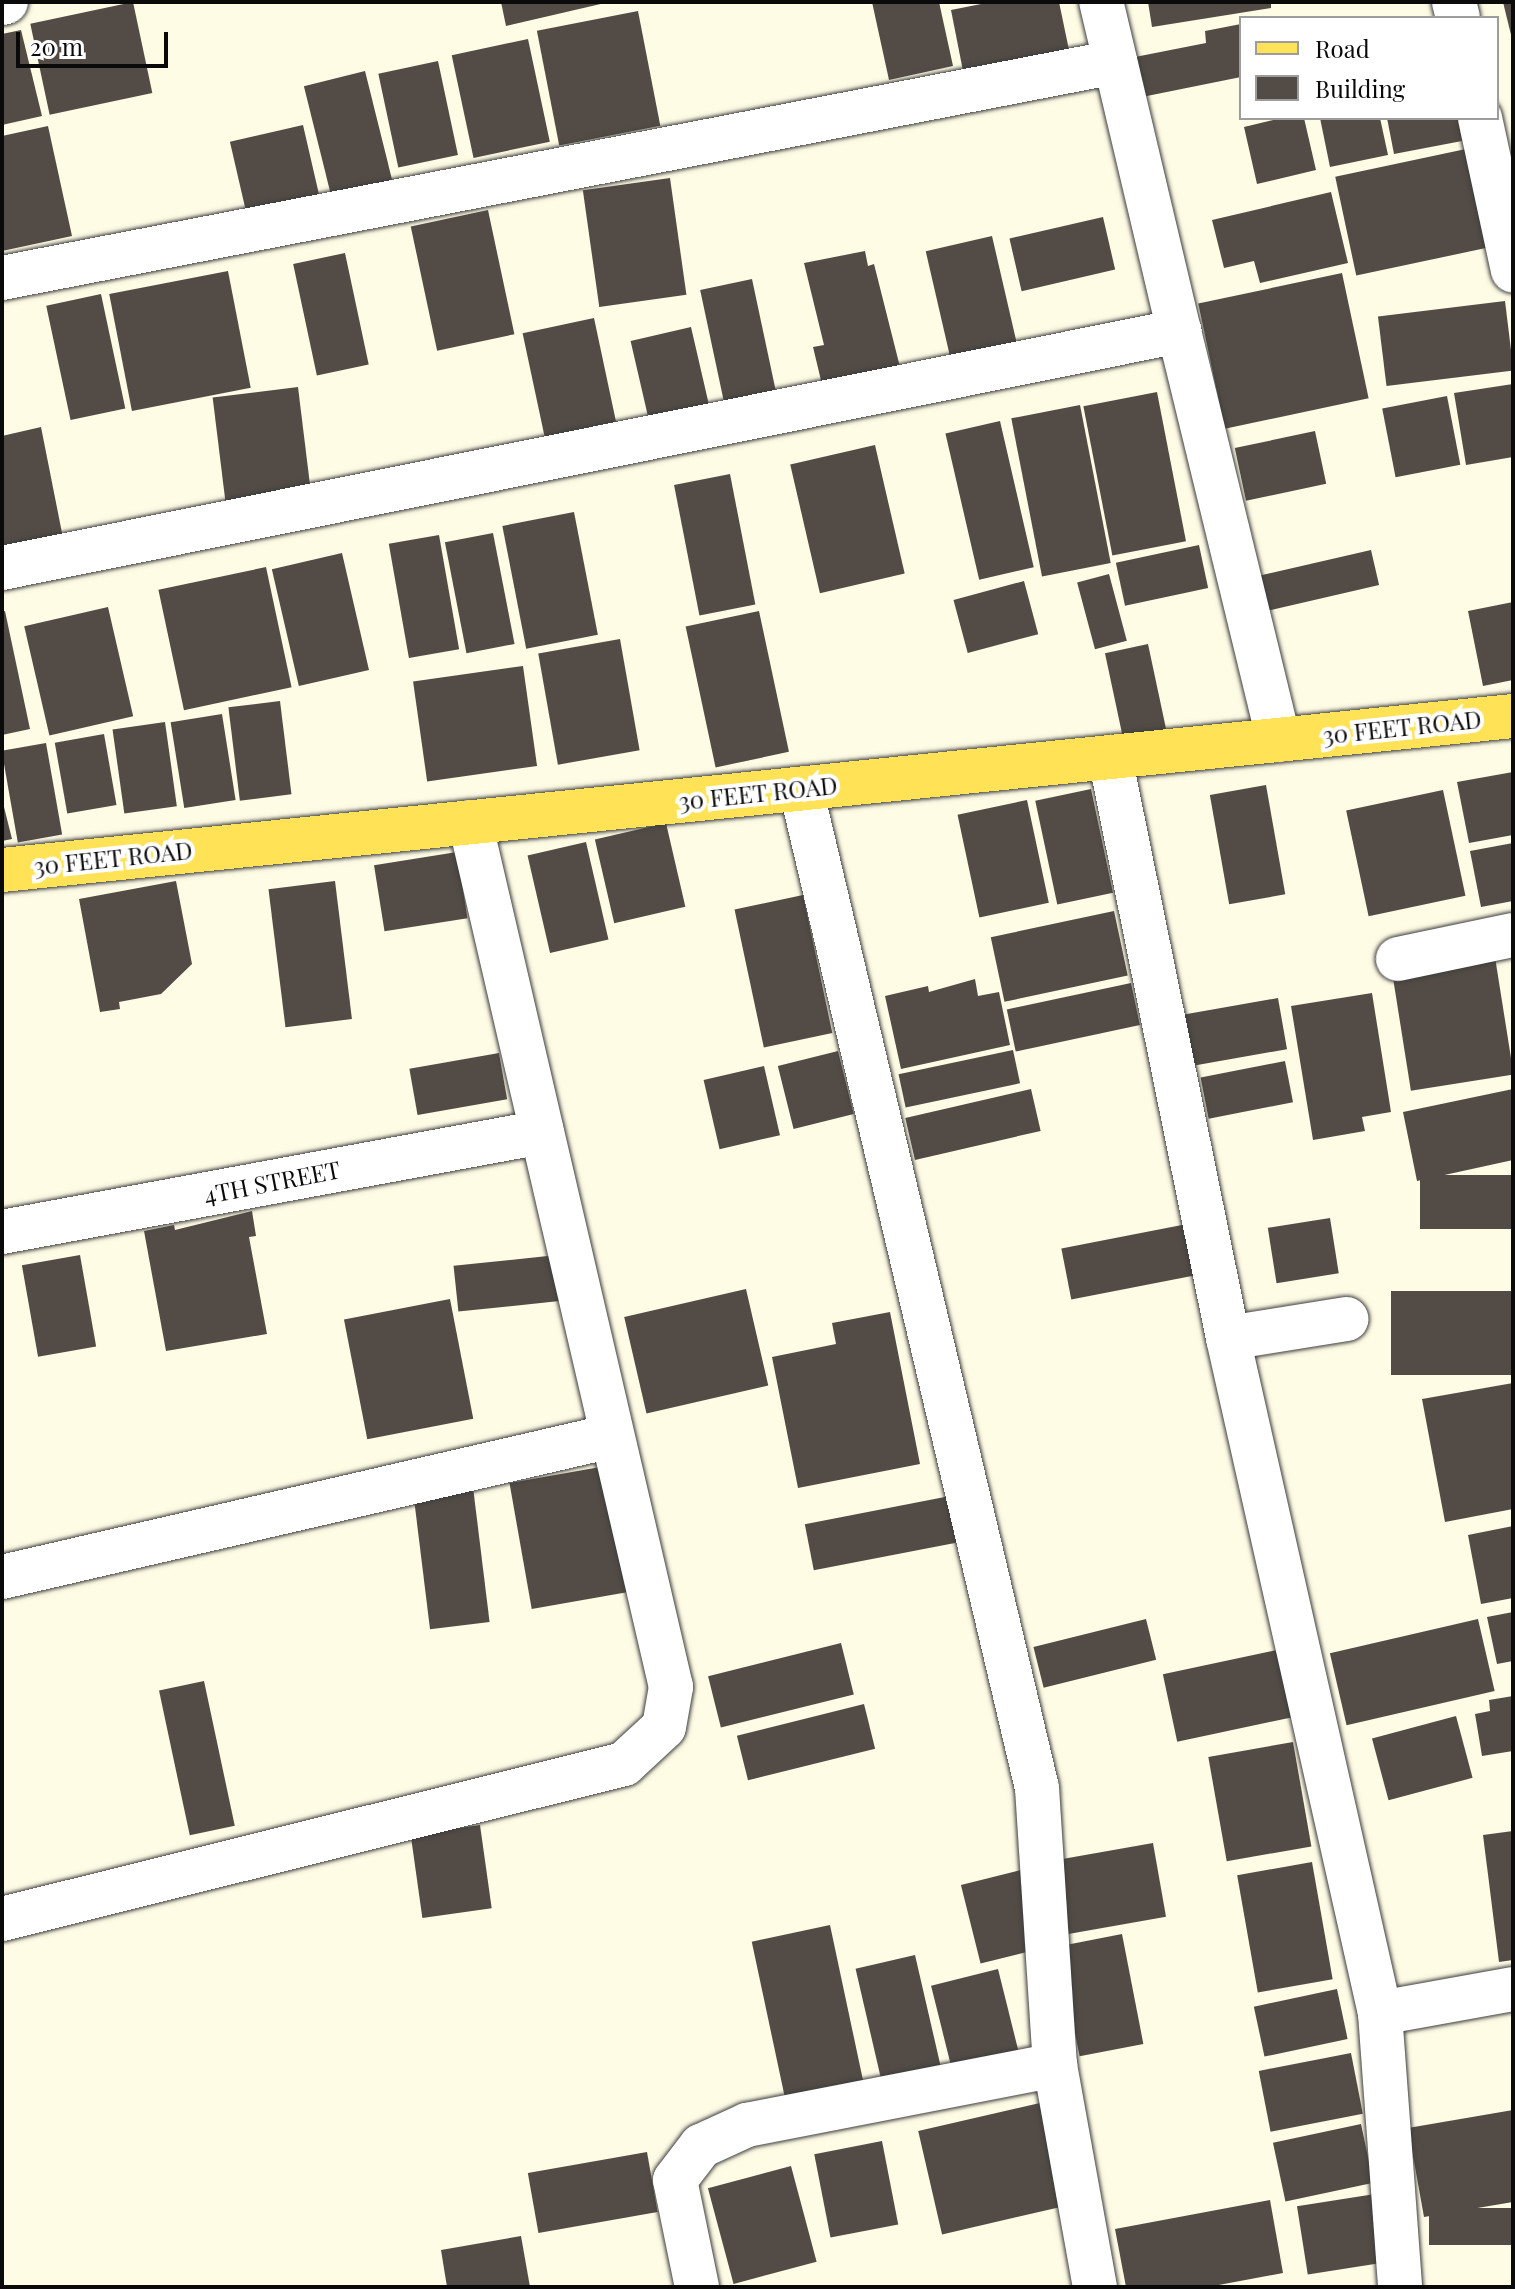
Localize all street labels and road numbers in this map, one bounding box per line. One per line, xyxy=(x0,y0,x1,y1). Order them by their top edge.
street label: 30 FEET ROAD xyxy=(1321,704,1483,750)
street label: 30 FEET ROAD xyxy=(677,770,839,816)
street label: 30 FEET ROAD xyxy=(32,835,194,881)
street label: 4TH STREET xyxy=(201,1155,343,1209)

